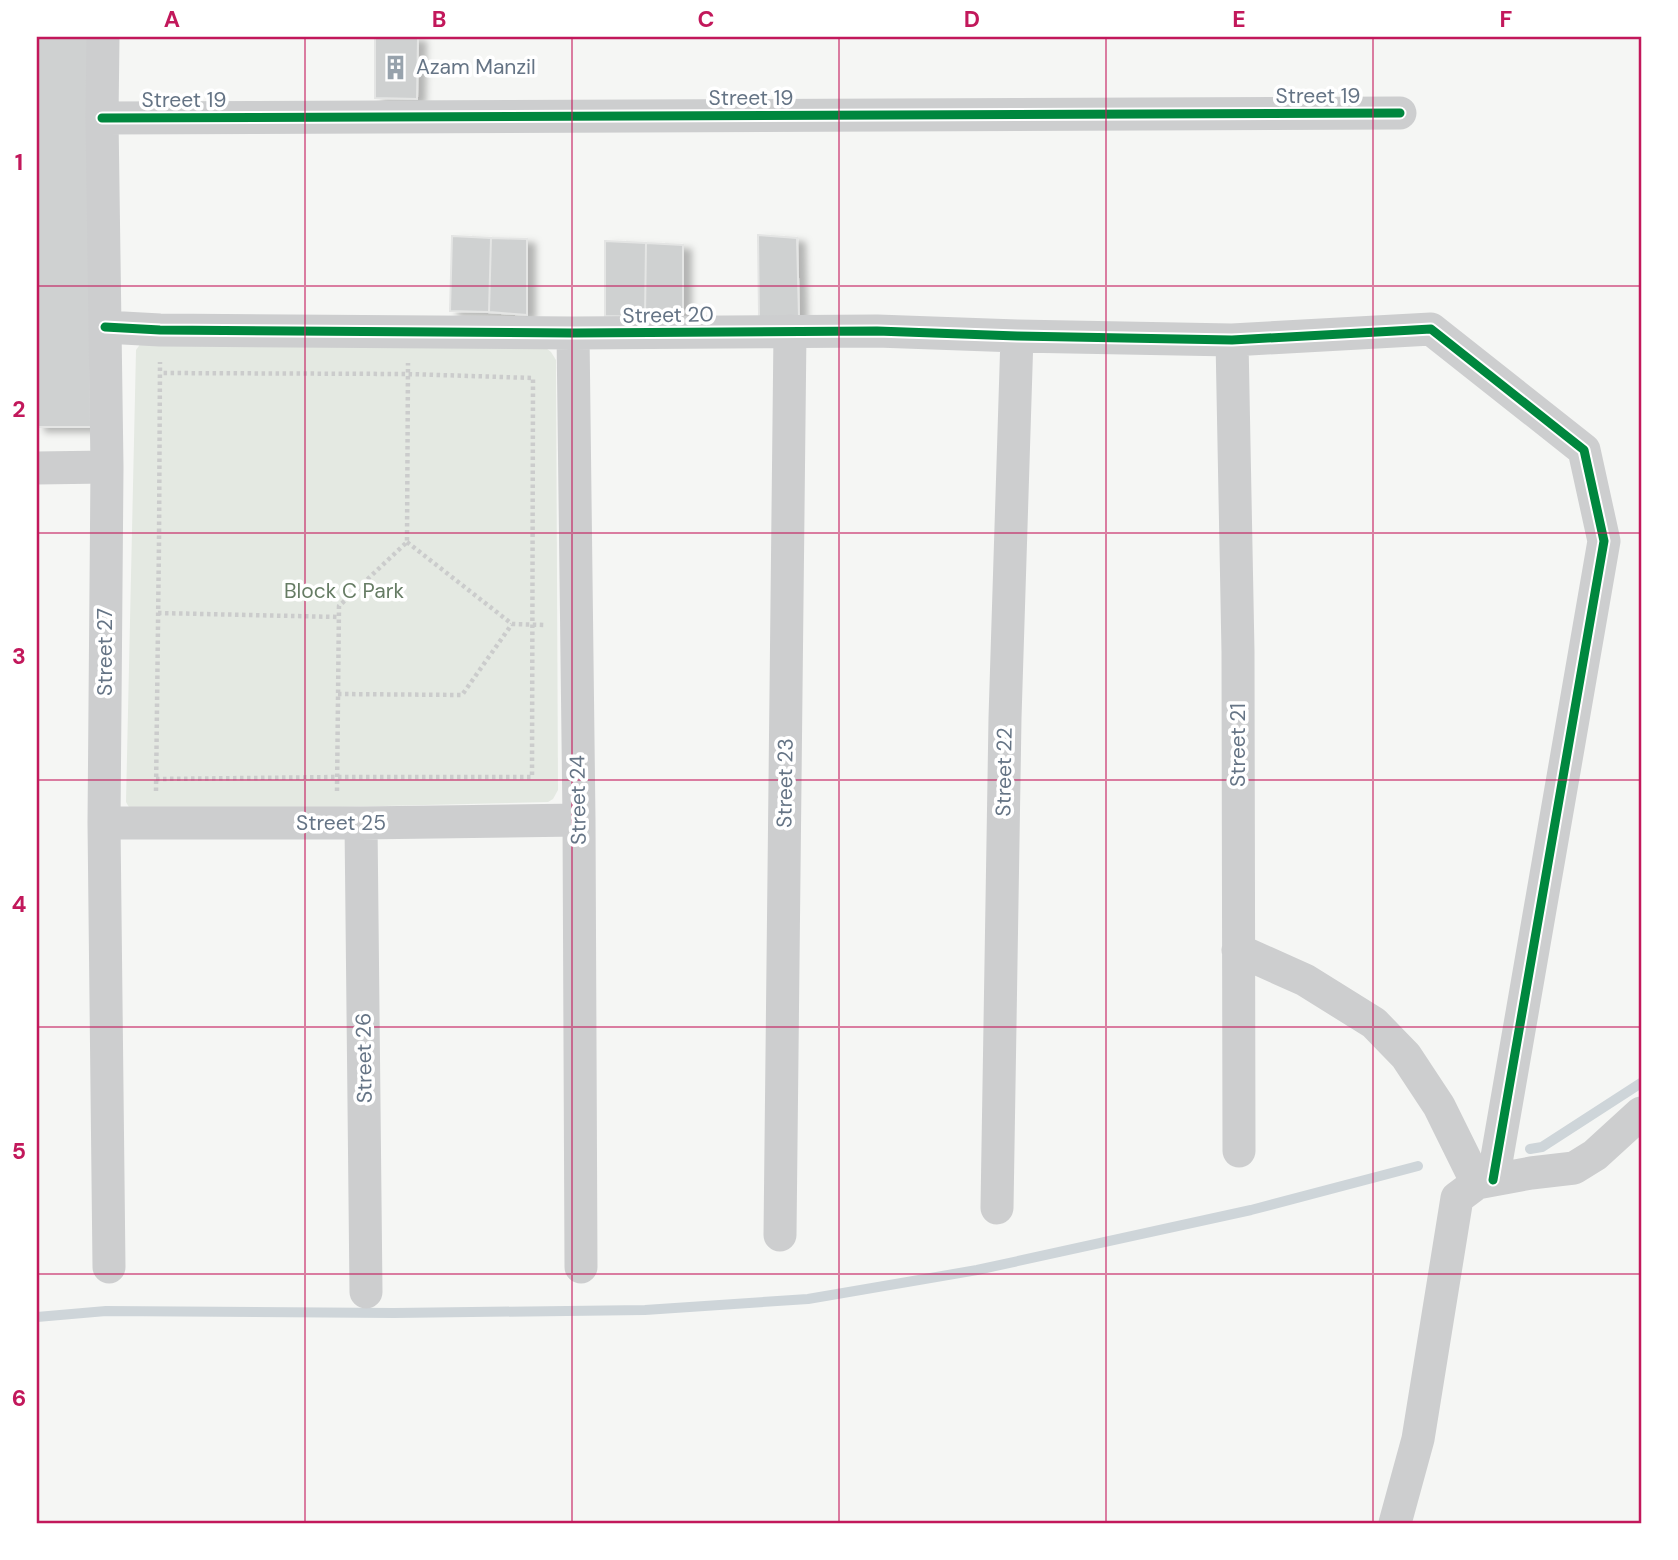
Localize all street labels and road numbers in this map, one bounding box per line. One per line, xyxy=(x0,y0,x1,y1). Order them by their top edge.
street label: Street 19 xyxy=(1276,82,1360,110)
street label: Street 19 xyxy=(709,84,793,112)
street label: Street 19 xyxy=(142,86,226,114)
street label: Street 20 xyxy=(622,300,714,330)
street label: Street 27 xyxy=(91,608,119,696)
street label: Street 21 xyxy=(1224,703,1252,787)
street label: Street 22 xyxy=(989,727,1019,817)
street label: Street 23 xyxy=(770,738,800,828)
street label: Street 24 xyxy=(563,755,593,845)
street label: Street 25 xyxy=(296,809,386,837)
street label: Street 26 xyxy=(349,1013,379,1103)

